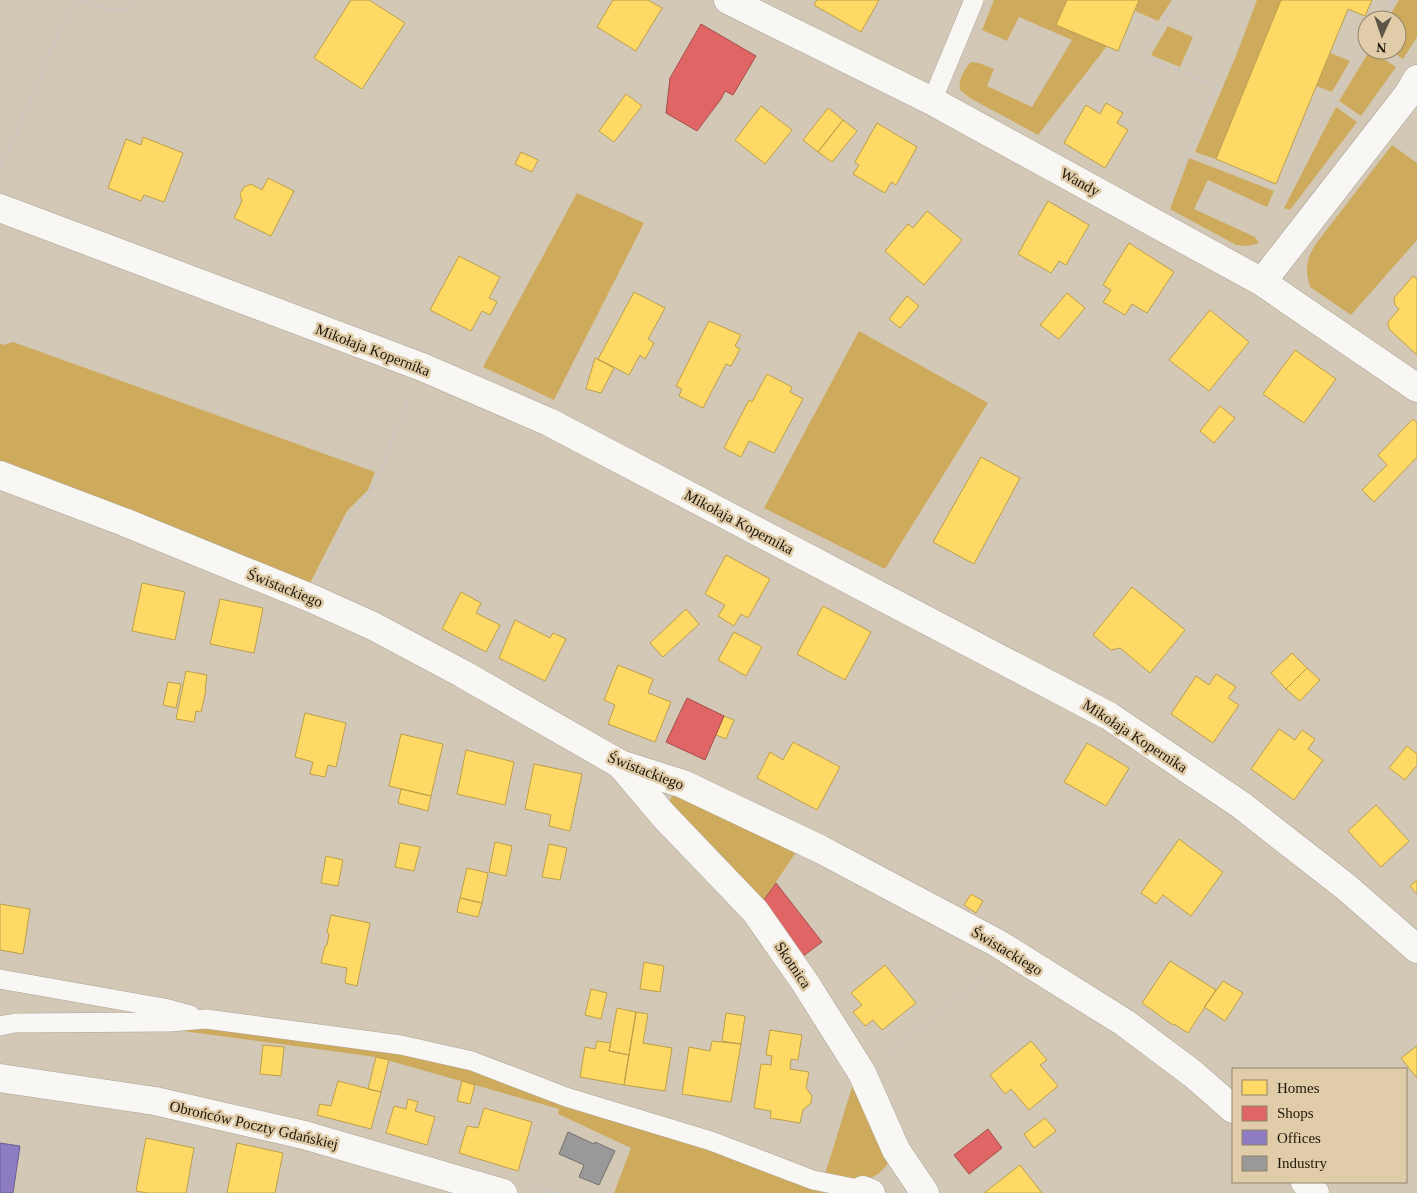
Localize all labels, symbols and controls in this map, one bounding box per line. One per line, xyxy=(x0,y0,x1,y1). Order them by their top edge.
north arrow xyxy=(1357,10,1407,60)
text: N xyxy=(1376,40,1387,55)
street label: Wandy xyxy=(1058,165,1103,199)
street label: Mikołaja Kopernika xyxy=(314,321,433,379)
street label: Mikołaja Kopernika xyxy=(682,486,797,558)
street label: Świstackiego xyxy=(245,566,325,610)
street label: Mikołaja Kopernika xyxy=(1080,696,1190,776)
street label: Świstackiego xyxy=(606,749,686,793)
street label: Świstackiego xyxy=(969,924,1045,978)
street label: Skotnica xyxy=(772,939,814,992)
legend xyxy=(1232,1068,1407,1183)
text: Homes xyxy=(1277,1080,1320,1096)
street label: Obrońców Poczty Gdańskiej xyxy=(168,1098,340,1152)
text: Shops xyxy=(1277,1105,1314,1121)
text: Offices xyxy=(1277,1130,1321,1146)
text: Industry xyxy=(1277,1155,1327,1171)

